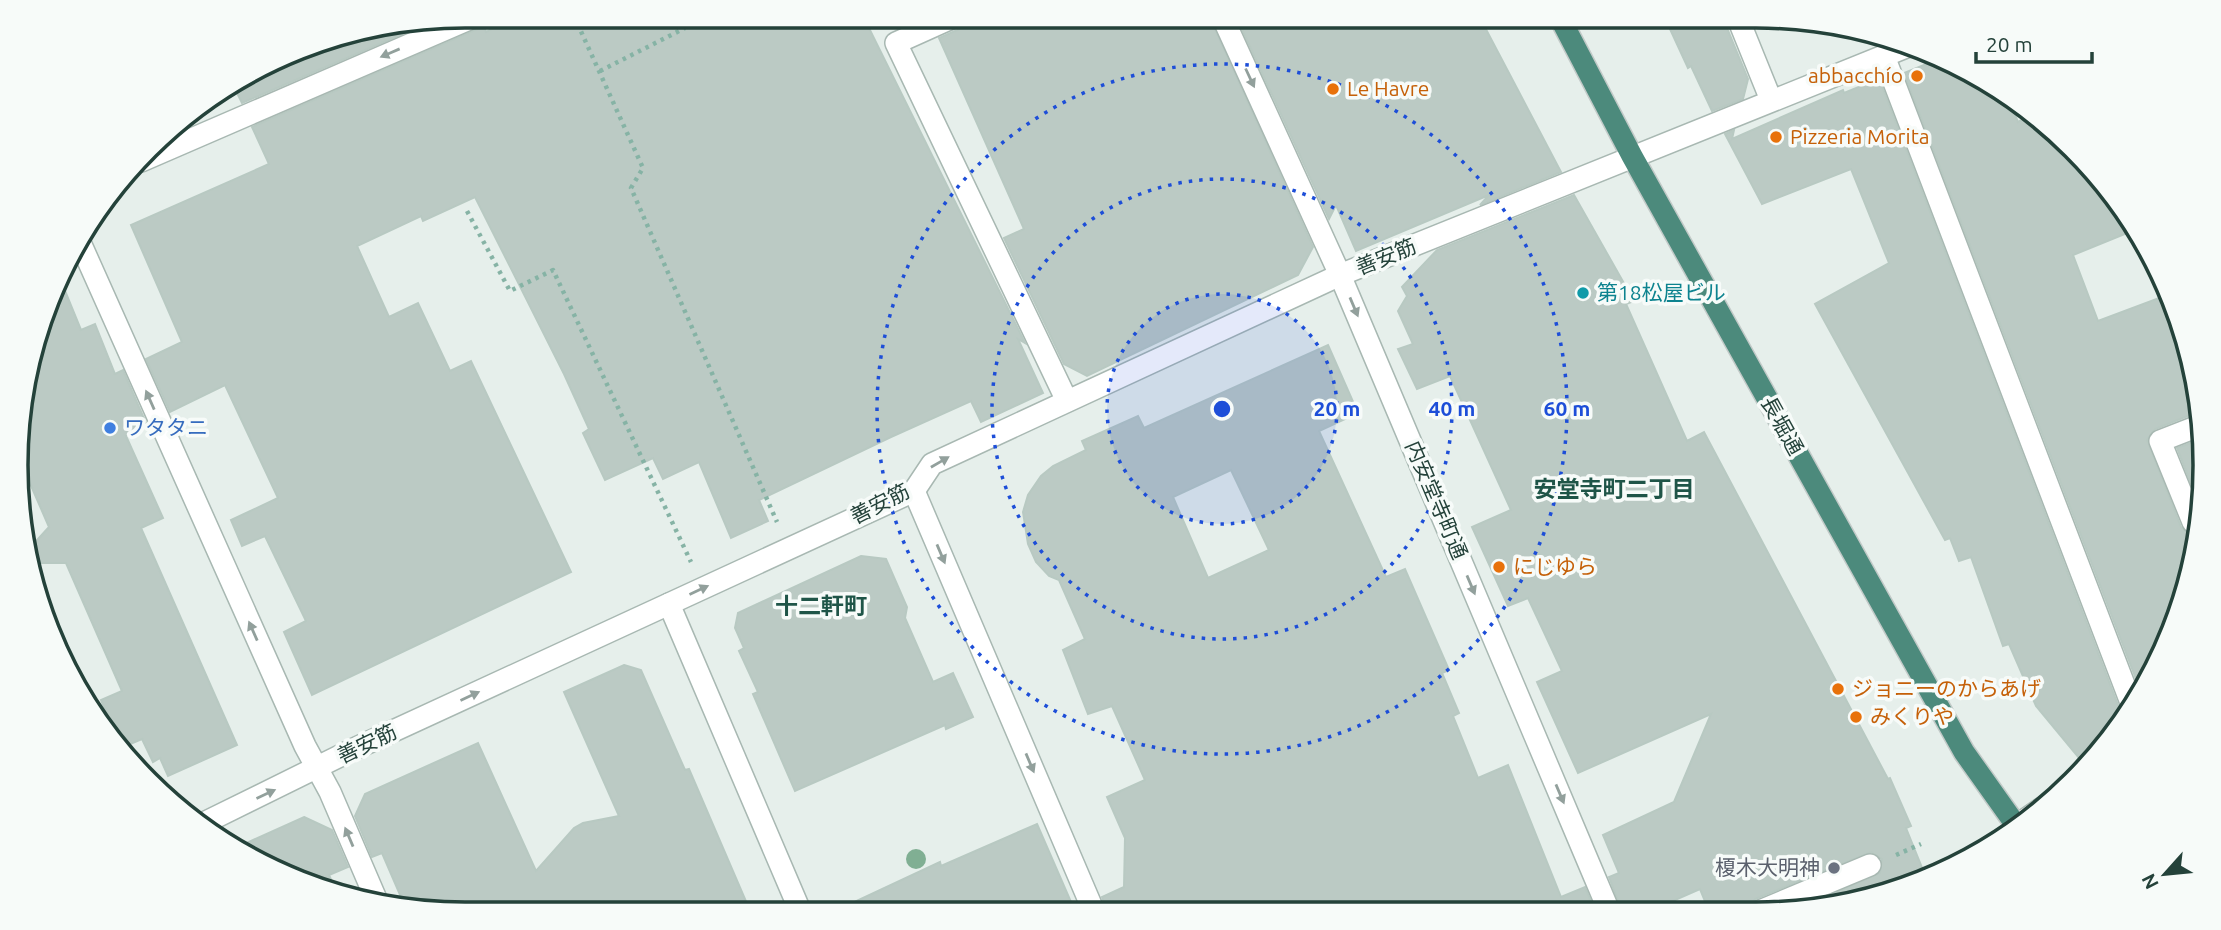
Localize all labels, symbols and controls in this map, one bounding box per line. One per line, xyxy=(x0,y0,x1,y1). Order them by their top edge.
scale bar xyxy=(1976,21,2092,65)
text: 20 m xyxy=(1986,32,2033,56)
one-way arrow xyxy=(380,48,401,59)
place label: abbacchío xyxy=(1808,63,1903,87)
one-way arrow xyxy=(1244,68,1256,88)
marker: abbacchío xyxy=(1909,68,1925,84)
place label: Le Havre xyxy=(1347,76,1429,100)
marker: Le Havre xyxy=(1325,81,1341,97)
place label: Pizzeria Morita xyxy=(1790,124,1930,148)
marker: Pizzeria Morita xyxy=(1768,129,1784,145)
street label: 善安筋 xyxy=(1352,233,1419,279)
place label: 第18松屋ビル xyxy=(1597,280,1726,304)
marker: 第18松屋ビル xyxy=(1575,285,1591,301)
one-way arrow xyxy=(1349,297,1360,318)
one-way arrow xyxy=(144,390,155,411)
street label: 長堀通 xyxy=(1757,392,1809,459)
text: 20 m xyxy=(1314,396,1360,420)
text: 40 m xyxy=(1429,396,1475,420)
text: 60 m xyxy=(1544,396,1590,420)
centre of rings xyxy=(1210,397,1234,421)
place label: ワタタニ xyxy=(124,415,208,439)
marker: ワタタニ xyxy=(102,420,118,436)
street label: 内安堂寺町通 xyxy=(1401,437,1473,562)
one-way arrow xyxy=(930,456,949,468)
district label: 安堂寺町二丁目 xyxy=(1534,476,1695,501)
street label: 善安筋 xyxy=(846,478,913,528)
one-way arrow xyxy=(935,544,946,565)
place label: にじゆら xyxy=(1513,554,1597,578)
marker: にじゆら xyxy=(1491,559,1507,575)
one-way arrow xyxy=(1466,574,1477,595)
one-way arrow xyxy=(689,584,709,596)
district label: 十二軒町 xyxy=(775,593,867,618)
one-way arrow xyxy=(247,620,258,641)
place label: ジョニーのからあげ xyxy=(1852,676,2041,700)
marker: ジョニーのからあげ xyxy=(1830,681,1846,697)
one-way arrow xyxy=(460,690,480,701)
place label: みくりや xyxy=(1870,704,1954,728)
marker: みくりや xyxy=(1848,709,1864,725)
street label: 善安筋 xyxy=(333,719,400,768)
one-way arrow xyxy=(1024,753,1036,773)
one-way arrow xyxy=(1554,784,1566,804)
one-way arrow xyxy=(255,788,276,799)
one-way arrow xyxy=(343,826,354,847)
north arrow xyxy=(2130,839,2200,909)
place label: 榎木大明神 xyxy=(1715,855,1820,879)
marker: 榎木大明神 xyxy=(1826,860,1842,876)
text: N xyxy=(2137,870,2163,893)

